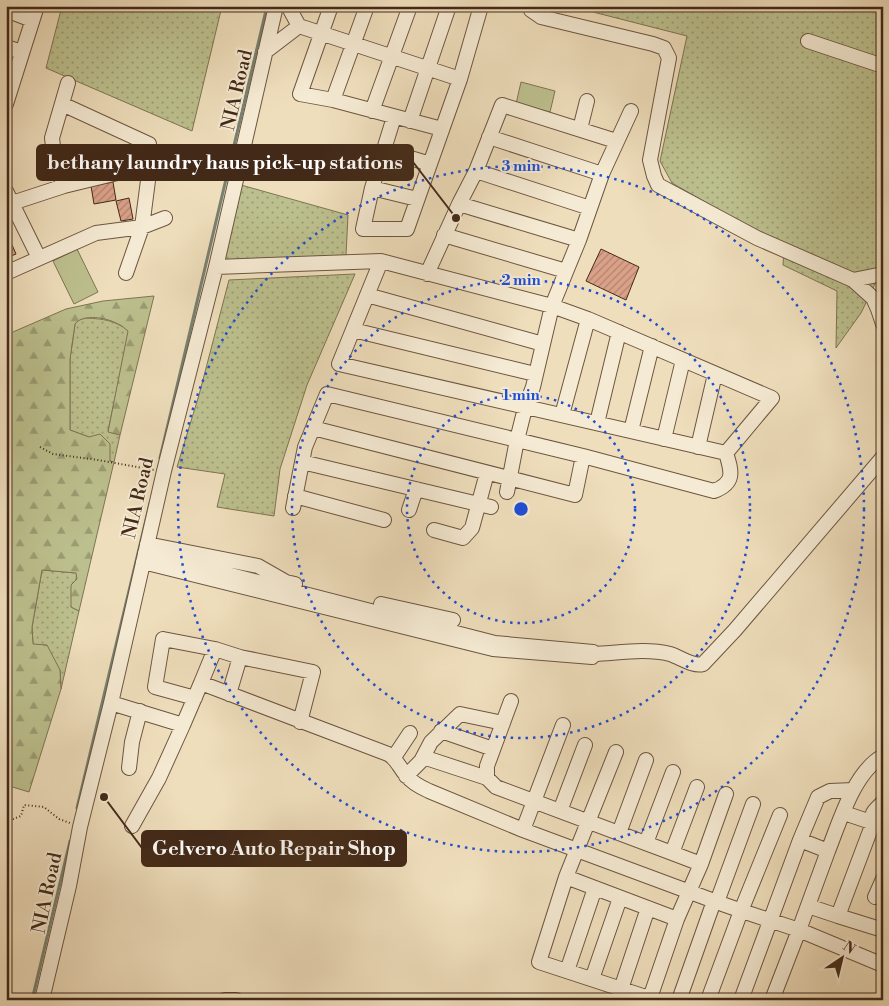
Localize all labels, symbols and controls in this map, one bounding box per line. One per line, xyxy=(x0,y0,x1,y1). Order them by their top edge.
street label: NIA Road xyxy=(216,47,258,133)
callout: bethany laundry haus pick-up stations xyxy=(37,145,413,180)
text: bethany laundry haus pick-up stations xyxy=(47,151,403,176)
text: 3 min xyxy=(501,157,541,176)
text: 2 min xyxy=(501,271,541,290)
text: 1 min xyxy=(502,386,540,405)
street label: NIA Road xyxy=(117,455,159,541)
centre of rings xyxy=(512,500,530,518)
callout: Gelvero Auto Repair Shop xyxy=(142,831,406,866)
text: Gelvero Auto Repair Shop xyxy=(152,837,396,862)
street label: NIA Road xyxy=(27,850,67,936)
north arrow xyxy=(816,934,866,984)
text: N xyxy=(839,938,859,959)

